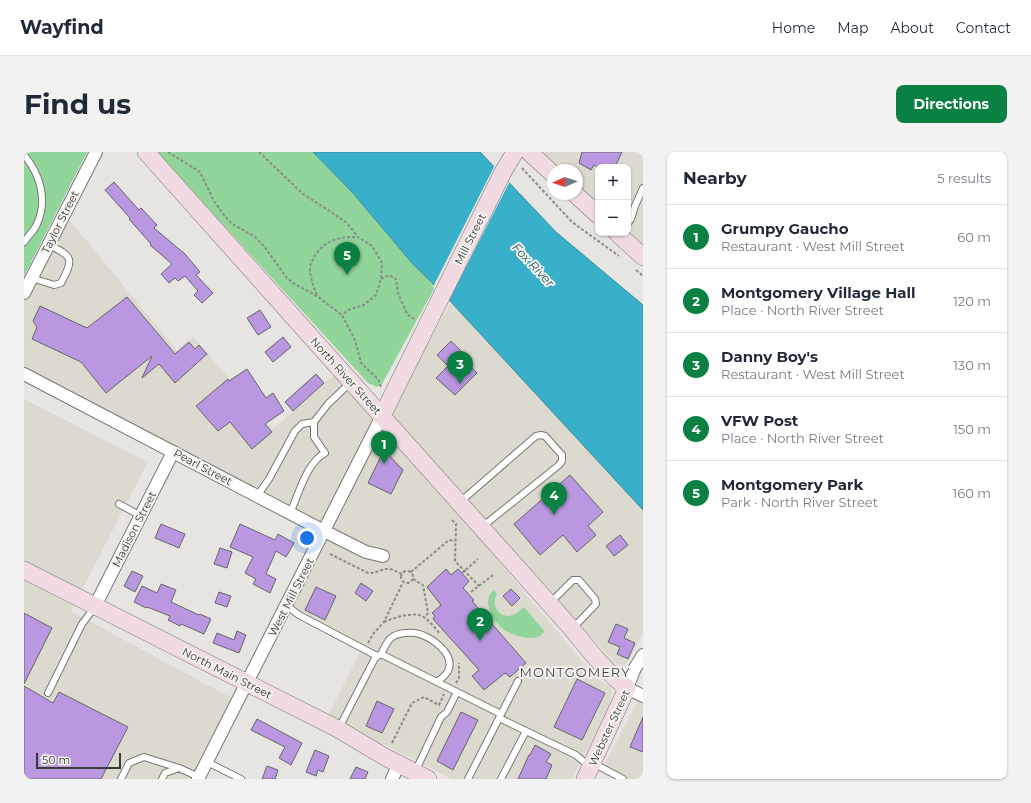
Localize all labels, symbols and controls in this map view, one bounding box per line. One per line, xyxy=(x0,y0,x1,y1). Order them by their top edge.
text: Wayfind xyxy=(20,16,104,39)
text: Home xyxy=(772,19,815,37)
text: Map xyxy=(837,19,868,37)
text: About xyxy=(890,19,934,37)
text: Contact xyxy=(956,19,1011,37)
button: Directions xyxy=(896,85,1007,123)
text: Find us xyxy=(24,87,131,121)
north arrow xyxy=(547,164,583,200)
map controls xyxy=(595,164,631,236)
button: + xyxy=(595,164,631,200)
text: Nearby xyxy=(683,168,747,188)
text: 5 results xyxy=(937,170,991,186)
street label: Taylor Street xyxy=(38,188,82,256)
button: − xyxy=(595,200,631,236)
street label: Mill Street xyxy=(451,211,489,267)
text: Grumpy Gaucho xyxy=(721,219,849,238)
text: 1 xyxy=(693,229,699,245)
text: 60 m xyxy=(957,229,991,245)
text: Restaurant · West Mill Street xyxy=(721,238,905,254)
water label: Fox River xyxy=(509,240,558,290)
pin: 5 xyxy=(334,242,360,275)
text: Montgomery Village Hall xyxy=(721,283,916,302)
text: 2 xyxy=(692,293,700,309)
text: 120 m xyxy=(953,293,991,309)
text: Place · North River Street xyxy=(721,302,884,318)
street label: North River Street xyxy=(308,334,385,418)
text: Danny Boy's xyxy=(721,347,818,366)
pin: 3 xyxy=(447,351,473,384)
text: 3 xyxy=(692,357,700,373)
text: 130 m xyxy=(953,357,991,373)
text: Restaurant · West Mill Street xyxy=(721,366,905,382)
text: VFW Post xyxy=(721,411,798,430)
text: 4 xyxy=(692,421,700,437)
text: 150 m xyxy=(953,421,991,437)
text: Place · North River Street xyxy=(721,430,884,446)
pin: 1 xyxy=(371,431,397,464)
street label: Pearl Street xyxy=(171,446,235,488)
text: Montgomery Park xyxy=(721,475,863,494)
pin: 4 xyxy=(541,482,567,515)
text: 5 xyxy=(692,485,700,501)
text: 160 m xyxy=(953,485,991,501)
street label: Madison Street xyxy=(109,488,159,569)
text: Park · North River Street xyxy=(721,494,878,510)
your location xyxy=(297,528,317,548)
street label: West Mill Street xyxy=(265,555,317,639)
pin: 2 xyxy=(467,608,493,641)
street label: North Main Street xyxy=(180,644,275,702)
district label: MONTGOMERY xyxy=(520,664,630,680)
street label: Webster Street xyxy=(585,687,633,768)
scale bar xyxy=(36,751,121,770)
text: 50 m xyxy=(42,753,70,767)

